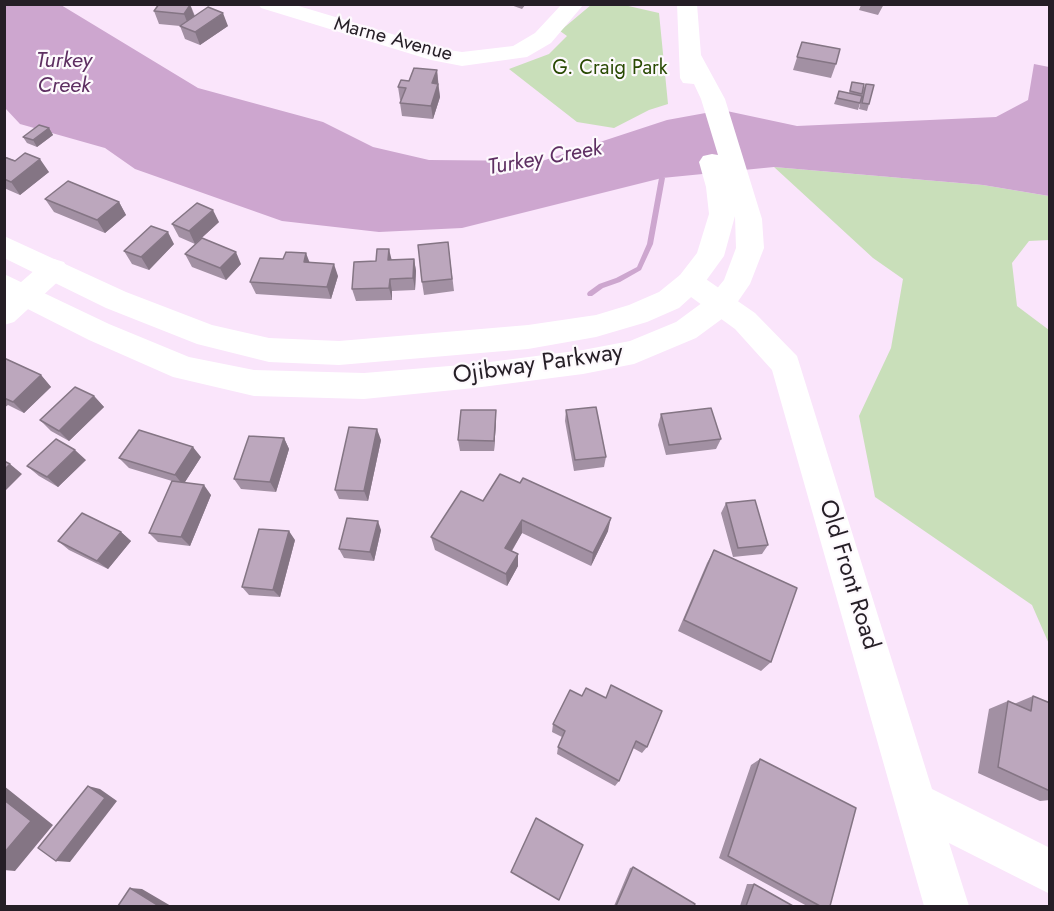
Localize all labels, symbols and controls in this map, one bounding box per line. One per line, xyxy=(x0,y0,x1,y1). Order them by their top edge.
street label: Marne Avenue xyxy=(331,13,455,67)
water label: Turkey Creek xyxy=(36,49,92,100)
park label: G. Craig Park xyxy=(552,57,668,81)
water label: Turkey Creek xyxy=(486,136,604,182)
street label: Ojibway Parkway xyxy=(451,339,625,391)
street label: Old Front Road xyxy=(812,497,884,653)

